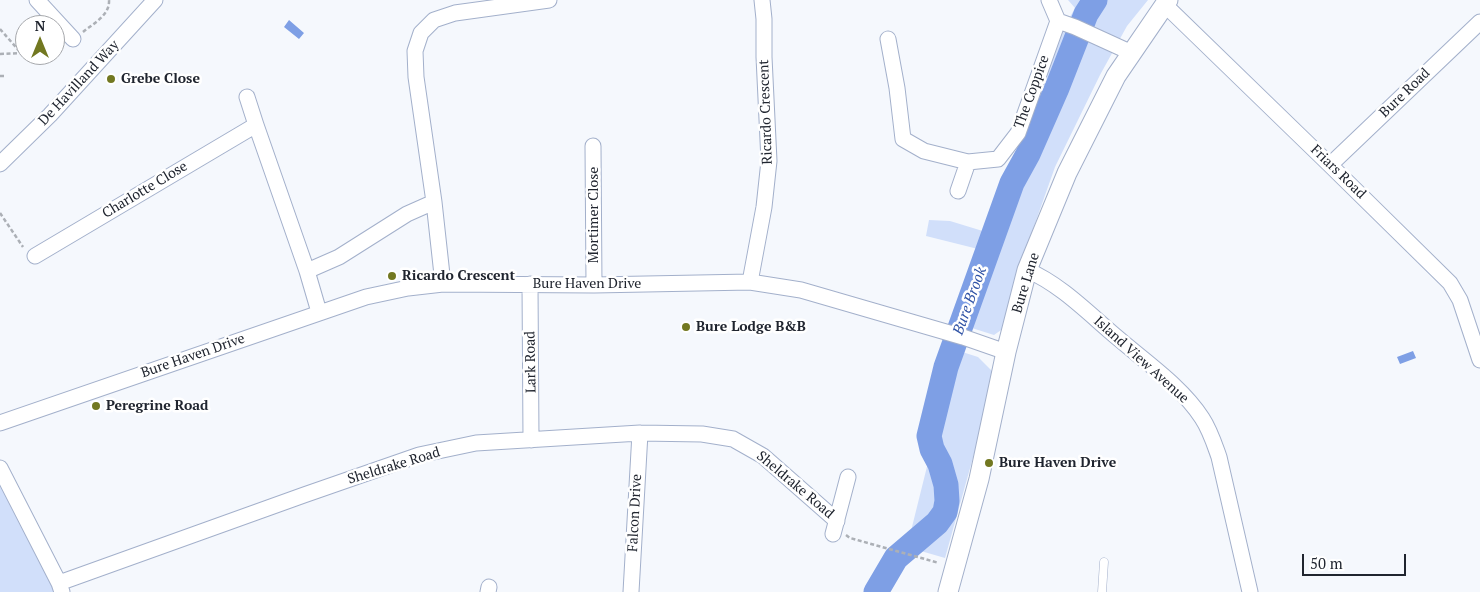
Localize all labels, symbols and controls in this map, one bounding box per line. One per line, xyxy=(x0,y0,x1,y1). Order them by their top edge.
north arrow xyxy=(15,15,65,65)
text: N xyxy=(35,16,45,35)
street label: De Havilland Way xyxy=(35,37,123,129)
street label: The Coppice xyxy=(1011,53,1053,131)
street label: Ricardo Crescent xyxy=(756,59,776,165)
street label: Bure Road xyxy=(1376,65,1434,121)
place label: Grebe Close xyxy=(121,71,200,87)
marker: Grebe Close xyxy=(105,73,117,85)
street label: Friars Road xyxy=(1307,142,1369,202)
street label: Charlotte Close xyxy=(99,158,191,222)
street label: Mortimer Close xyxy=(586,167,602,263)
street label: Bure Lane xyxy=(1009,251,1043,315)
water label: Bure Brook xyxy=(949,265,991,337)
place label: Ricardo Crescent xyxy=(402,268,515,284)
marker: Ricardo Crescent xyxy=(386,270,398,282)
street label: Bure Haven Drive xyxy=(533,276,641,292)
street label: Island View Avenue xyxy=(1090,313,1192,407)
place label: Bure Lodge B&B xyxy=(696,319,806,335)
marker: Bure Lodge B&B xyxy=(680,321,692,333)
street label: Bure Haven Drive xyxy=(139,330,247,382)
street label: Lark Road xyxy=(522,331,540,393)
place label: Peregrine Road xyxy=(106,398,208,414)
marker: Peregrine Road xyxy=(90,400,102,412)
street label: Sheldrake Road xyxy=(346,444,442,488)
street label: Sheldrake Road xyxy=(753,448,837,522)
place label: Bure Haven Drive xyxy=(999,455,1116,471)
marker: Bure Haven Drive xyxy=(983,457,995,469)
street label: Falcon Drive xyxy=(625,474,645,552)
scale bar xyxy=(1305,544,1409,576)
text: 50 m xyxy=(1310,553,1343,573)

